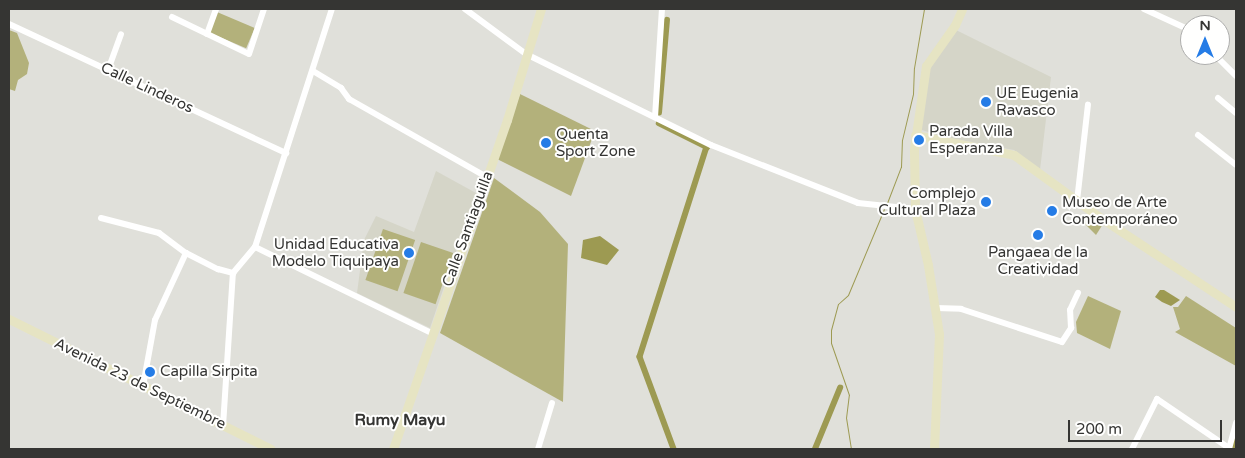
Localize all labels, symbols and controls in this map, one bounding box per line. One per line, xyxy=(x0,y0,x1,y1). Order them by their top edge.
north arrow xyxy=(1180,15,1230,65)
text: N xyxy=(1199,17,1211,34)
street label: Calle Linderos xyxy=(98,59,196,117)
place label: UE Eugenia Ravasco xyxy=(996,84,1079,119)
marker: UE Eugenia Ravasco xyxy=(980,96,992,108)
place label: Parada Villa Esperanza xyxy=(929,122,1013,157)
place label: Quenta Sport Zone xyxy=(556,125,635,160)
marker: Parada Villa Esperanza xyxy=(913,134,925,146)
marker: Quenta Sport Zone xyxy=(540,137,552,149)
street label: Calle Santiaguilla xyxy=(439,169,497,289)
place label: Complejo Cultural Plaza xyxy=(878,184,976,219)
place label: Museo de Arte Contemporáneo xyxy=(1062,193,1178,228)
marker: Complejo Cultural Plaza xyxy=(980,196,992,208)
marker: Museo de Arte Contemporáneo xyxy=(1046,205,1058,217)
marker: Pangaea de la Creatividad xyxy=(1032,229,1044,241)
place label: Unidad Educativa Modelo Tiquipaya xyxy=(272,235,399,270)
place label: Pangaea de la Creatividad xyxy=(988,243,1088,278)
marker: Unidad Educativa Modelo Tiquipaya xyxy=(403,247,415,259)
street label: Avenida 23 de Septiembre xyxy=(51,335,229,433)
place label: Capilla Sirpita xyxy=(160,363,258,381)
marker: Capilla Sirpita xyxy=(144,366,156,378)
district label: Rumy Mayu xyxy=(354,410,446,430)
scale bar xyxy=(1070,410,1224,442)
text: 200 m xyxy=(1076,420,1122,438)

